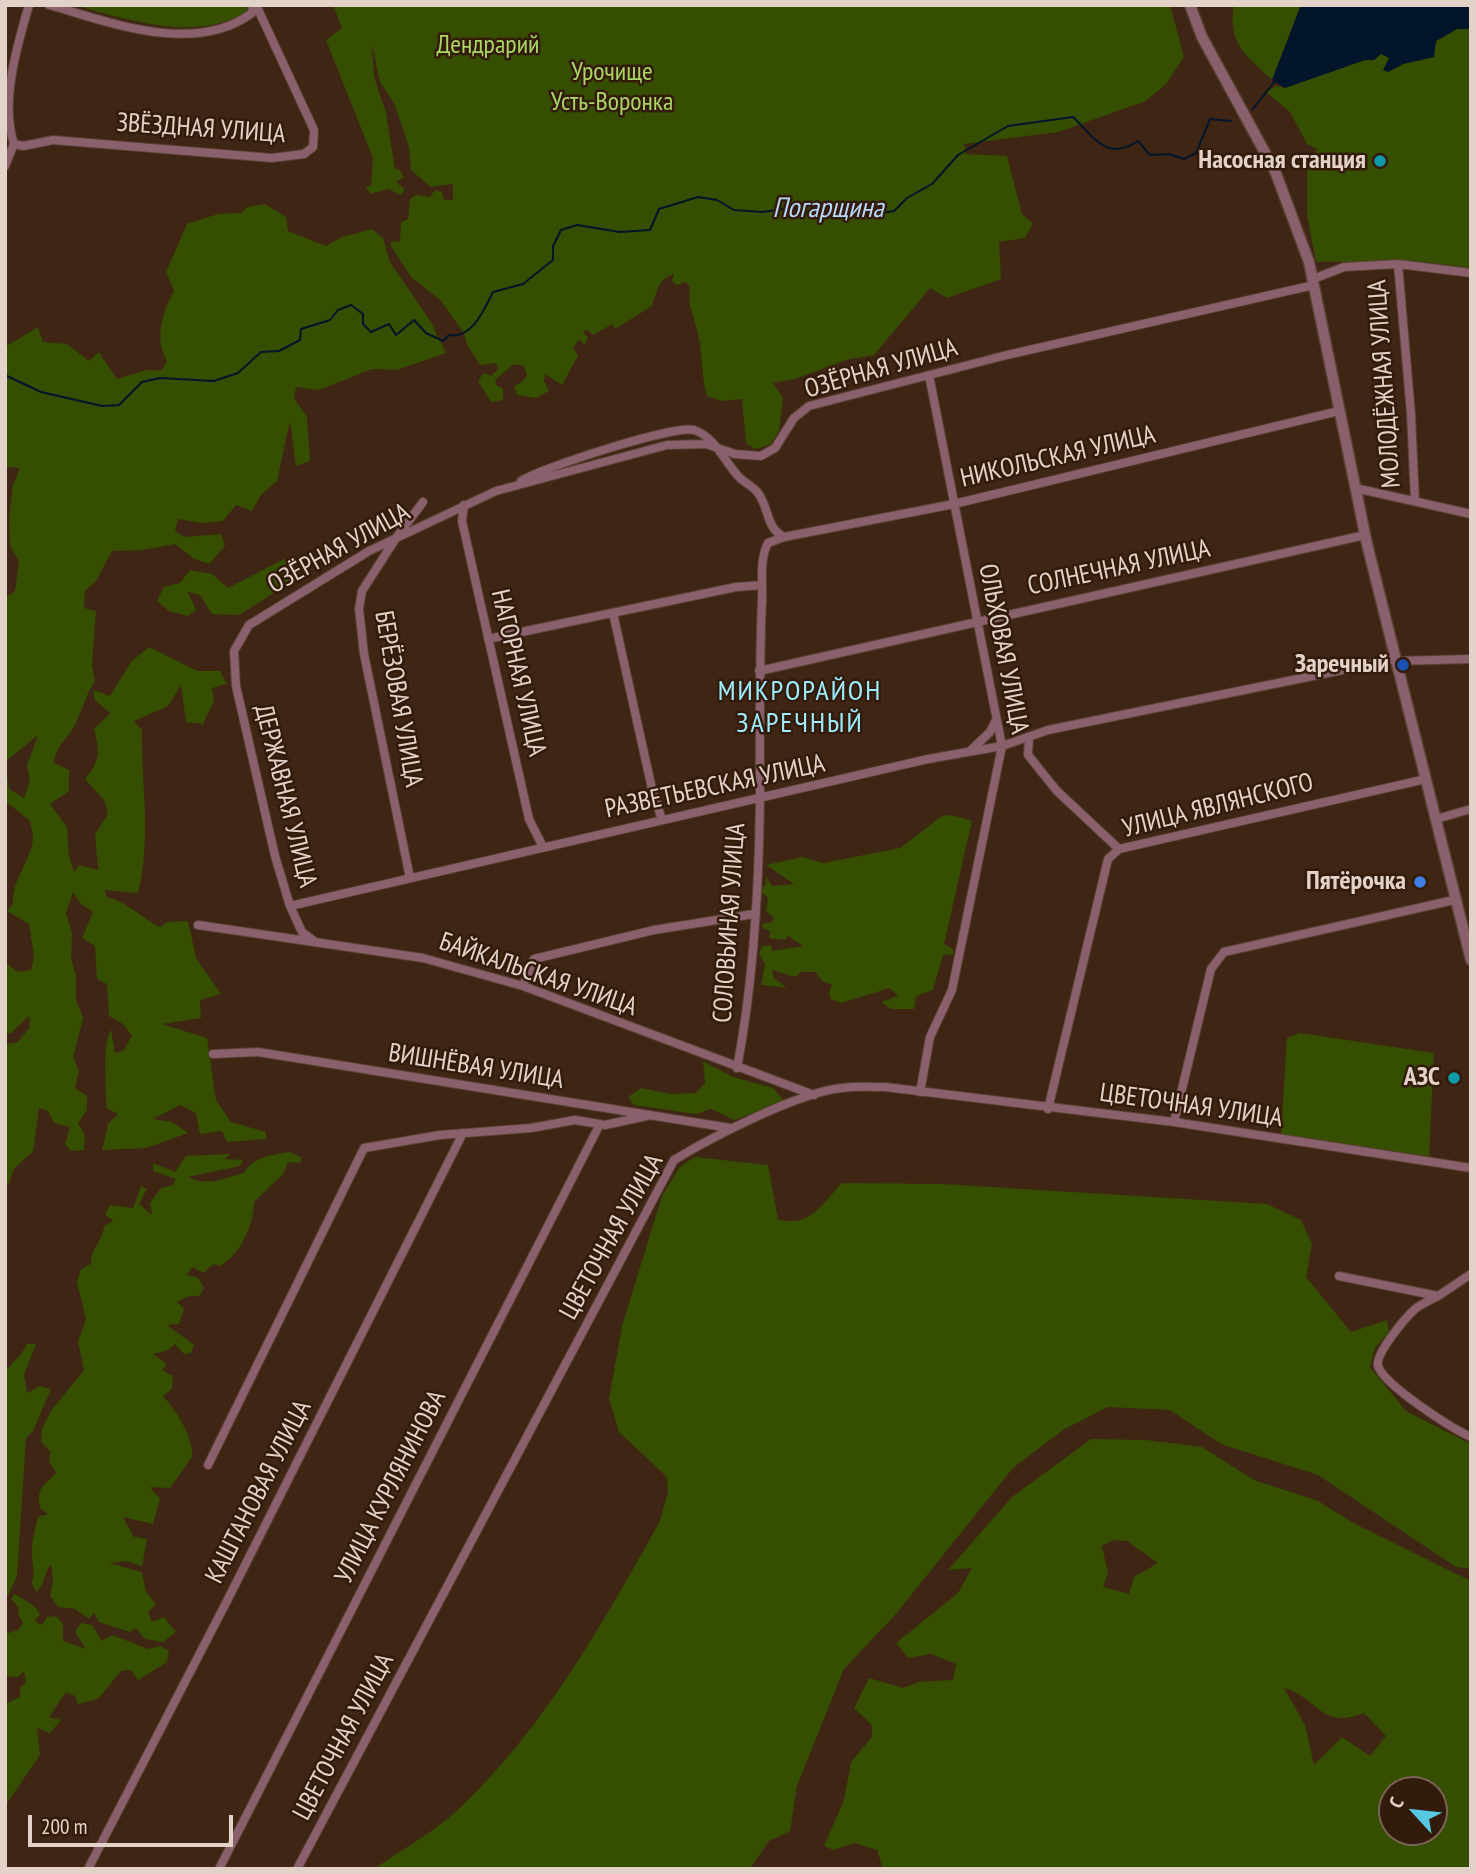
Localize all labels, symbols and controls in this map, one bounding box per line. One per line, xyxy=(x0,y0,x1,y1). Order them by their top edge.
park label: Дендрарий xyxy=(437,30,539,62)
park label: Урочище Усть-Воронка xyxy=(551,57,673,119)
street label: ЗВЁЗДНАЯ УЛИЦА xyxy=(116,108,286,150)
place label: Насосная станция xyxy=(1198,145,1366,177)
marker: Насосная станция xyxy=(1372,153,1388,169)
water label: Погарщина xyxy=(772,192,884,226)
street label: МОЛОДЁЖНАЯ УЛИЦА xyxy=(1362,279,1408,489)
street label: ОЗЁРНАЯ УЛИЦА xyxy=(801,332,961,406)
street label: НИКОЛЬСКАЯ УЛИЦА xyxy=(958,419,1158,495)
street label: ОЗЁРНАЯ УЛИЦА xyxy=(263,497,415,601)
street label: СОЛНЕЧНАЯ УЛИЦА xyxy=(1025,533,1213,603)
street label: ОЛЬХОВАЯ УЛИЦА xyxy=(971,561,1035,737)
street label: НАГОРНАЯ УЛИЦА xyxy=(484,587,552,759)
street label: БЕРЁЗОВАЯ УЛИЦА xyxy=(367,608,429,790)
place label: Заречный xyxy=(1295,649,1389,681)
marker: Заречный xyxy=(1395,657,1411,673)
district label: МИКРОРАЙОН ЗАРЕЧНЫЙ xyxy=(719,675,881,741)
street label: ДЕРЖАВНАЯ УЛИЦА xyxy=(247,701,323,891)
street label: РАЗВЕТЬЕВСКАЯ УЛИЦА xyxy=(602,748,828,826)
street label: УЛИЦА ЯВЛЯНСКОГО xyxy=(1119,767,1317,845)
street label: СОЛОВЬИНАЯ УЛИЦА xyxy=(707,822,753,1024)
place label: Пятёрочка xyxy=(1306,866,1406,898)
marker: Пятёрочка xyxy=(1412,874,1428,890)
street label: БАЙКАЛЬСКАЯ УЛИЦА xyxy=(435,927,641,1023)
street label: ВИШНЁВАЯ УЛИЦА xyxy=(386,1038,566,1096)
place label: АЗС xyxy=(1404,1062,1440,1094)
marker: АЗС xyxy=(1446,1070,1462,1086)
street label: ЦВЕТОЧНАЯ УЛИЦА xyxy=(1098,1078,1284,1134)
street label: ЦВЕТОЧНАЯ УЛИЦА xyxy=(554,1149,670,1325)
street label: УЛИЦА КУРЛЯНИНОВА xyxy=(329,1385,453,1589)
street label: КАШТАНОВАЯ УЛИЦА xyxy=(199,1395,319,1589)
street label: ЦВЕТОЧНАЯ УЛИЦА xyxy=(287,1648,401,1826)
north arrow xyxy=(1378,1776,1448,1846)
text: С xyxy=(1383,1793,1409,1812)
scale bar xyxy=(32,1800,236,1844)
text: 200 m xyxy=(41,1813,87,1840)

